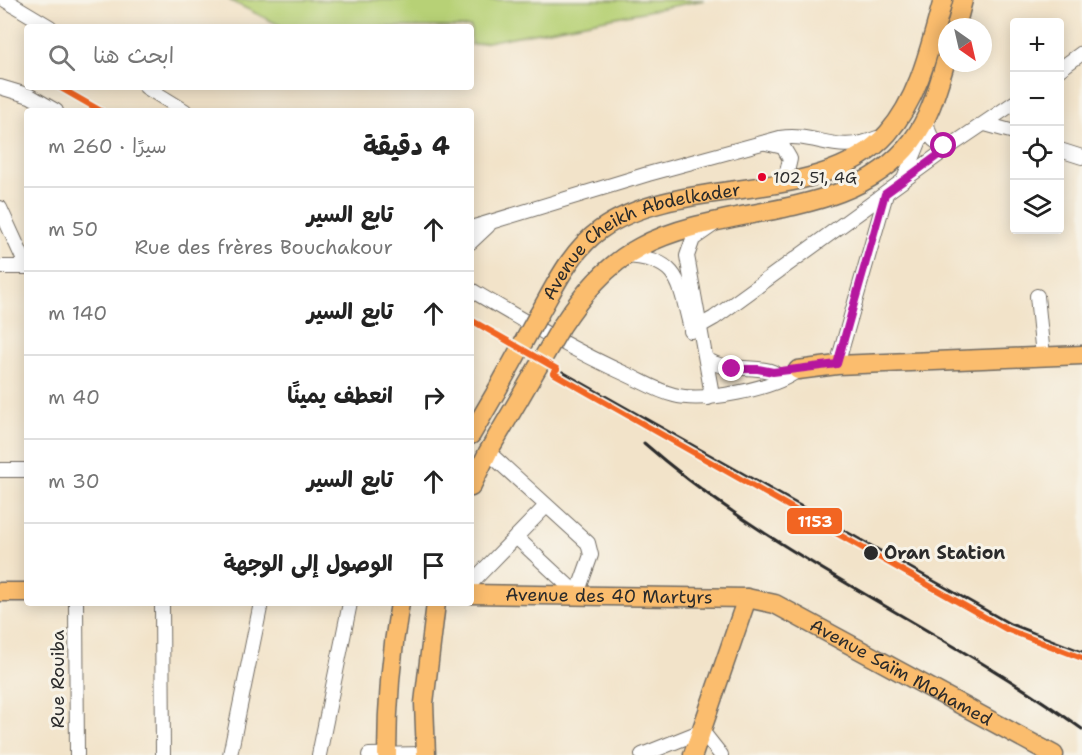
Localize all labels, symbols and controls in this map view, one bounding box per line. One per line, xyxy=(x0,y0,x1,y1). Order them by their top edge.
north arrow xyxy=(938,18,992,72)
map controls xyxy=(1010,18,1064,234)
button: + xyxy=(1010,18,1064,72)
search box xyxy=(24,24,474,90)
icon: search xyxy=(45,41,78,74)
text: ابحث هنا xyxy=(93,41,174,70)
button: − xyxy=(1010,72,1064,126)
button: locate xyxy=(1010,126,1064,180)
text: 4 دقيقة xyxy=(363,128,450,163)
route start xyxy=(930,132,956,158)
text: سيرًا · 260 m xyxy=(48,133,167,159)
place label: 102, 51, 4G xyxy=(773,167,857,188)
marker: 102, 51, 4G xyxy=(756,171,768,183)
street label: Avenue Cheikh Abdelkader xyxy=(537,178,742,304)
button: layers xyxy=(1010,180,1064,234)
text: تابع السير xyxy=(307,200,393,229)
icon: ahead xyxy=(417,213,450,246)
text: 50 m xyxy=(48,216,98,242)
text: Rue des frères Bouchakour xyxy=(134,234,393,260)
text: تابع السير xyxy=(307,297,393,326)
icon: ahead xyxy=(417,297,450,330)
text: 140 m xyxy=(48,300,107,326)
route end xyxy=(718,355,744,381)
text: انعطف يمينًا xyxy=(287,381,393,410)
icon: right xyxy=(417,381,450,414)
text: 40 m xyxy=(48,384,100,410)
text: تابع السير xyxy=(307,465,393,494)
icon: ahead xyxy=(417,465,450,498)
text: 30 m xyxy=(48,468,100,494)
line badge: 1153 xyxy=(786,507,843,535)
text: 1153 xyxy=(797,511,833,532)
place label: Oran Station xyxy=(884,541,1005,565)
marker: Oran Station xyxy=(862,544,880,562)
text: الوصول إلى الوجهة xyxy=(223,549,393,578)
icon: arrive xyxy=(417,549,450,582)
street label: Avenue des 40 Martyrs xyxy=(505,582,713,610)
street label: Avenue Saïm Mohamed xyxy=(806,613,997,731)
street label: Rue Rouiba xyxy=(46,630,70,728)

